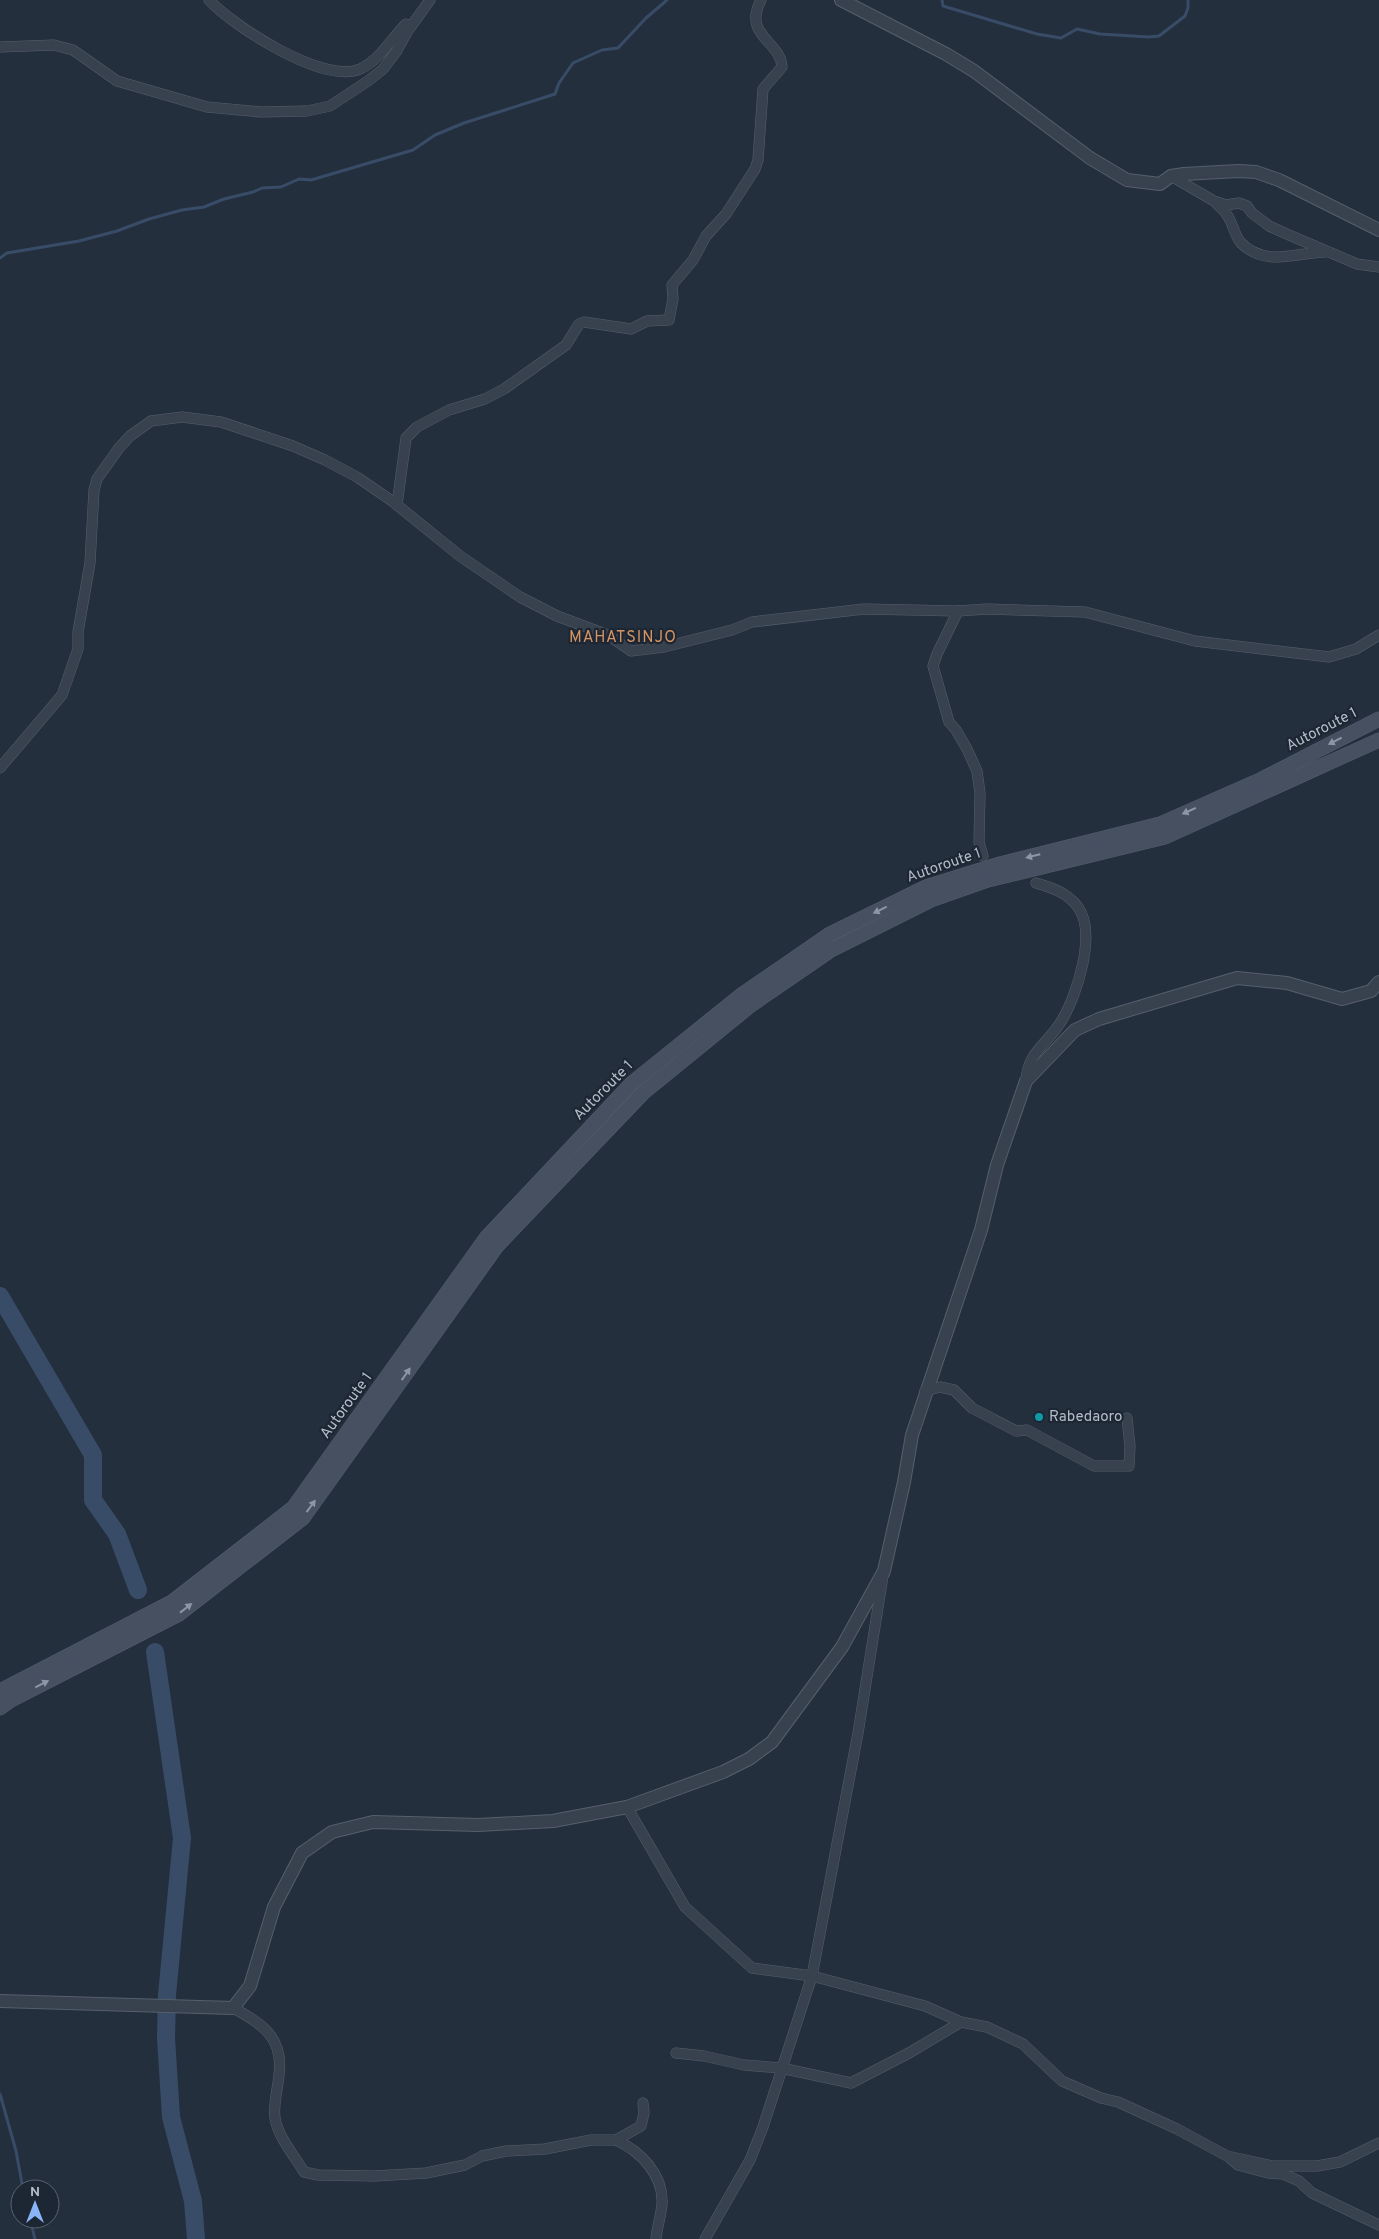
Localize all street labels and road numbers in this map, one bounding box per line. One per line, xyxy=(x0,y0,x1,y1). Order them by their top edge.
street label: Autoroute 1 xyxy=(1283,704,1361,756)
street label: Autoroute 1 xyxy=(904,844,984,888)
street label: Autoroute 1 xyxy=(570,1057,638,1125)
street label: Autoroute 1 xyxy=(317,1369,377,1443)

